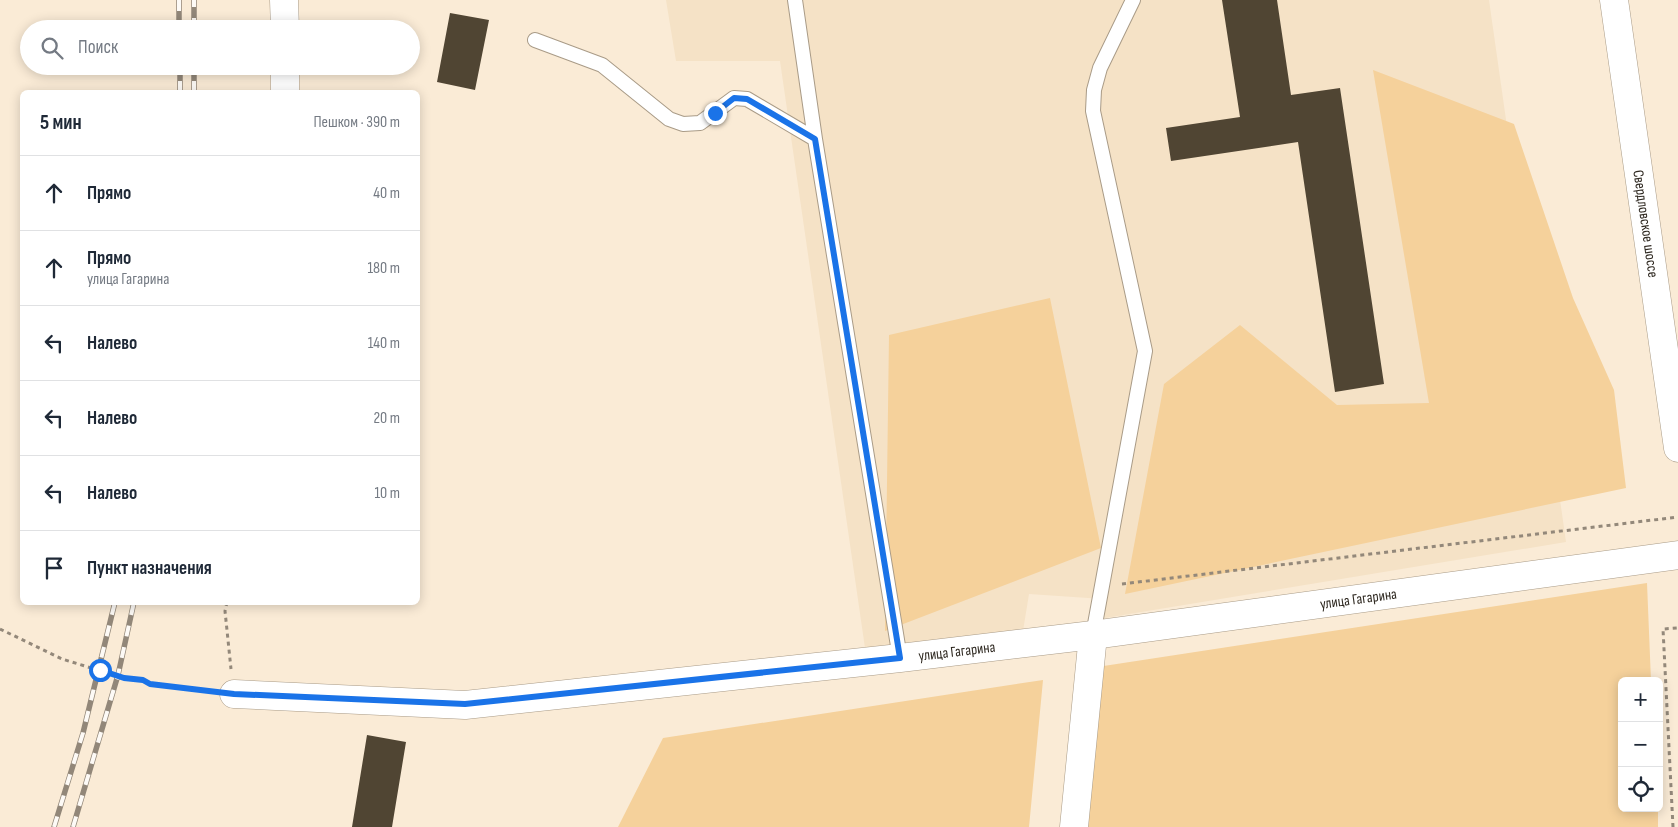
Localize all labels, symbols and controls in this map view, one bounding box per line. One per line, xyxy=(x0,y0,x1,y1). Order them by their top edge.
search box xyxy=(20,20,420,75)
icon: search xyxy=(38,34,66,62)
text: Поиск xyxy=(78,36,118,59)
route end xyxy=(704,102,727,125)
text: 5 мин xyxy=(40,110,82,135)
text: Пешком · 390 m xyxy=(313,113,400,132)
street label: Свердловское шоссе xyxy=(1628,169,1663,279)
icon: ahead xyxy=(40,179,68,207)
text: Прямо xyxy=(87,182,131,205)
text: 40 m xyxy=(373,184,400,203)
text: Прямо xyxy=(87,247,131,270)
icon: ahead xyxy=(40,254,68,282)
text: 180 m xyxy=(367,259,400,278)
text: улица Гагарина xyxy=(87,270,169,289)
icon: left xyxy=(40,329,68,357)
text: Налево xyxy=(87,332,137,355)
text: 140 m xyxy=(368,334,400,353)
icon: left xyxy=(40,404,68,432)
text: Налево xyxy=(87,407,137,430)
text: 20 m xyxy=(373,409,400,428)
icon: left xyxy=(40,479,68,507)
text: Налево xyxy=(87,482,137,505)
text: 10 m xyxy=(374,484,400,503)
icon: arrive xyxy=(40,554,68,582)
text: Пункт назначения xyxy=(87,557,212,580)
street label: улица Гагарина xyxy=(1319,585,1398,614)
street label: улица Гагарина xyxy=(917,638,997,666)
route start xyxy=(89,659,112,682)
map controls xyxy=(1618,677,1663,812)
button: + xyxy=(1618,677,1663,722)
button: − xyxy=(1618,722,1663,767)
button: locate xyxy=(1618,767,1663,812)

